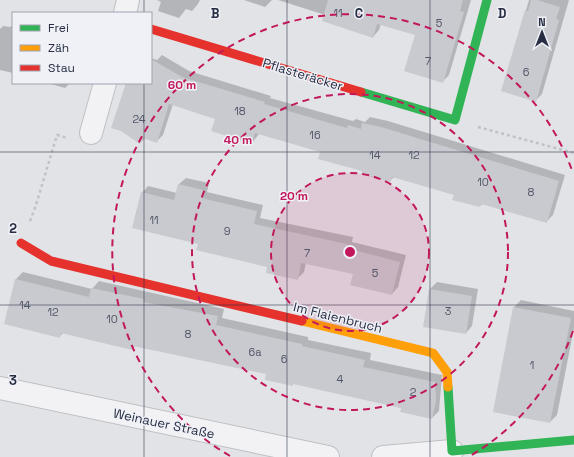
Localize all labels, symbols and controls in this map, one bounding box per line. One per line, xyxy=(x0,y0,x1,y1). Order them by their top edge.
text: B xyxy=(211,5,220,22)
text: C xyxy=(355,5,363,22)
text: D xyxy=(498,5,507,22)
house number: 11 xyxy=(333,6,343,20)
legend xyxy=(12,12,152,84)
north arrow xyxy=(522,12,562,52)
text: N xyxy=(538,15,546,29)
house number: 5 xyxy=(436,16,443,30)
text: Frei xyxy=(48,20,69,36)
text: Zäh xyxy=(48,40,69,56)
street label: Pflasteräcker xyxy=(261,54,345,95)
house number: 7 xyxy=(425,54,431,68)
text: Stau xyxy=(48,60,75,76)
house number: 6 xyxy=(523,65,530,79)
text: 60 m xyxy=(168,77,196,93)
house number: 18 xyxy=(234,104,246,118)
house number: 24 xyxy=(132,112,146,126)
house number: 16 xyxy=(309,128,321,142)
text: 40 m xyxy=(224,132,252,148)
house number: 14 xyxy=(369,148,381,162)
house number: 12 xyxy=(408,148,420,162)
house number: 10 xyxy=(477,175,489,189)
house number: 8 xyxy=(528,185,535,199)
text: 20 m xyxy=(280,188,308,204)
house number: 11 xyxy=(149,213,159,227)
text: 2 xyxy=(9,220,17,237)
house number: 9 xyxy=(224,224,231,238)
centre of rings xyxy=(343,245,357,259)
house number: 7 xyxy=(304,246,310,260)
house number: 5 xyxy=(372,266,379,280)
house number: 14 xyxy=(19,298,31,312)
street label: Im Flaienbruch xyxy=(292,298,384,337)
house number: 3 xyxy=(445,304,452,318)
house number: 12 xyxy=(47,305,59,319)
house number: 10 xyxy=(106,312,118,326)
house number: 8 xyxy=(185,327,192,341)
house number: 6a xyxy=(248,345,262,359)
house number: 6 xyxy=(281,352,288,366)
house number: 1 xyxy=(530,358,534,372)
text: 3 xyxy=(9,372,17,389)
house number: 4 xyxy=(337,372,344,386)
house number: 2 xyxy=(410,385,417,399)
street label: Weinauer Straße xyxy=(112,404,216,443)

